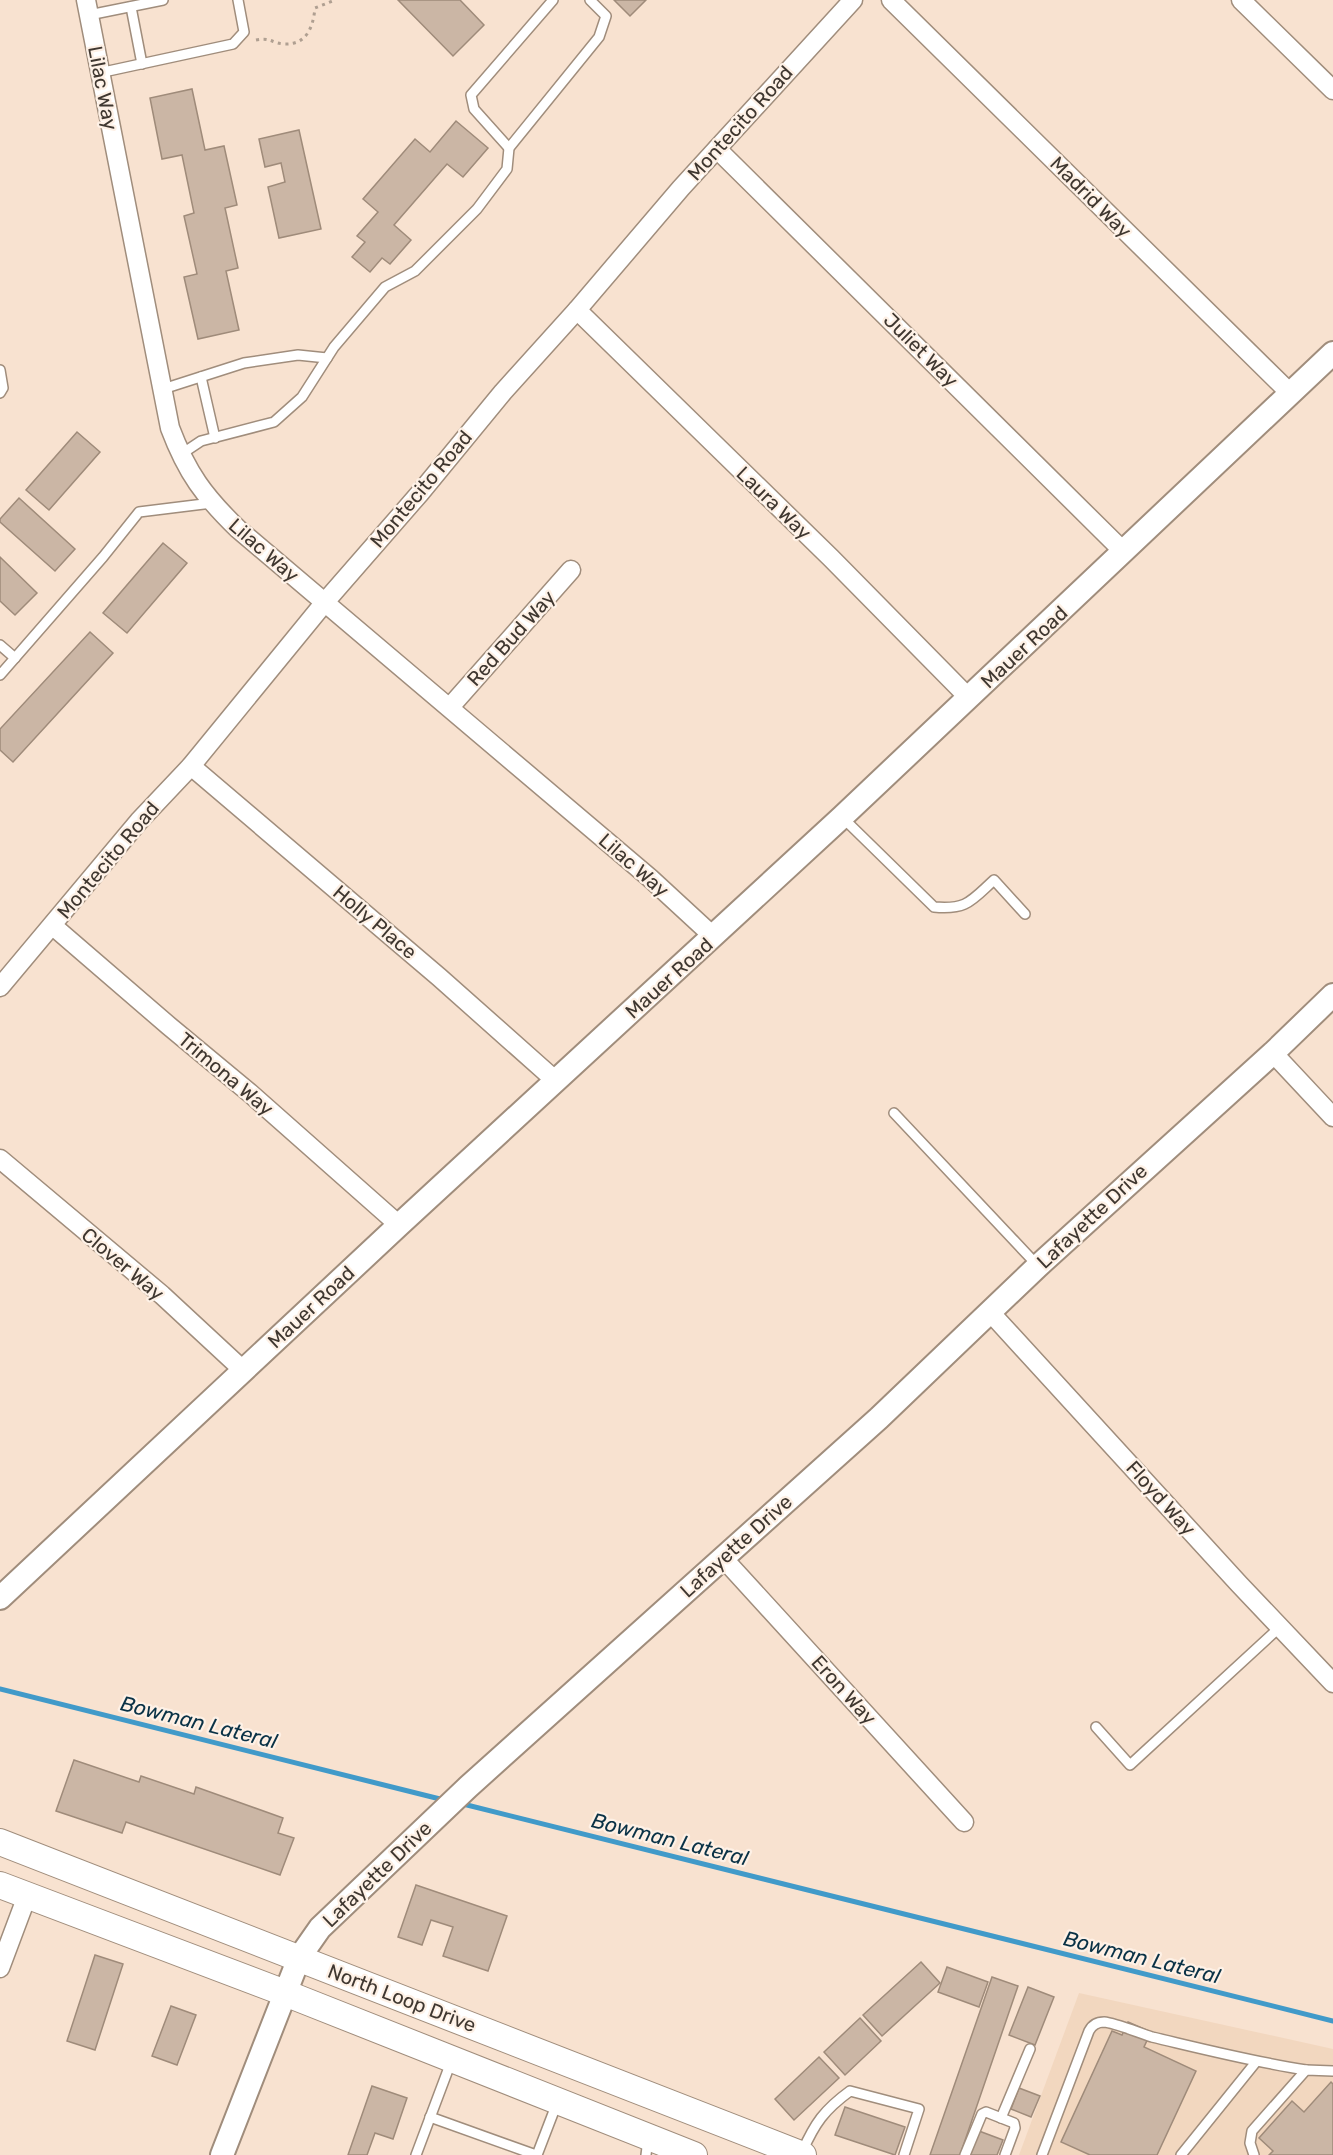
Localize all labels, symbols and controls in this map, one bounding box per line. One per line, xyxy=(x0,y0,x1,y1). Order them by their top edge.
street label: Lilac Way xyxy=(83,44,123,132)
street label: Montecito Road xyxy=(682,61,798,185)
street label: Madrid Way xyxy=(1045,151,1137,243)
street label: Juliet Way xyxy=(879,308,963,392)
street label: Montecito Road xyxy=(365,425,477,553)
street label: Laura Way xyxy=(732,461,816,545)
street label: Lilac Way xyxy=(224,513,304,587)
street label: Red Bud Way xyxy=(462,585,560,691)
street label: Mauer Road xyxy=(976,601,1072,693)
street label: Montecito Road xyxy=(52,796,164,924)
street label: Lilac Way xyxy=(594,828,674,902)
street label: Holly Place xyxy=(328,880,422,964)
street label: Mauer Road xyxy=(620,932,718,1024)
street label: Trimona Way xyxy=(174,1027,278,1121)
street label: Lafayette Drive xyxy=(1032,1159,1152,1273)
street label: Clover Way xyxy=(77,1223,169,1305)
street label: Mauer Road xyxy=(263,1261,359,1353)
street label: Floyd Way xyxy=(1121,1456,1201,1540)
street label: Lafayette Drive xyxy=(675,1489,797,1603)
street label: Eron Way xyxy=(807,1650,881,1730)
water label: Bowman Lateral xyxy=(118,1690,281,1754)
water label: Bowman Lateral xyxy=(589,1807,752,1871)
street label: Lafayette Drive xyxy=(317,1816,437,1932)
water label: Bowman Lateral xyxy=(1061,1925,1224,1989)
street label: North Loop Drive xyxy=(324,1959,480,2037)

